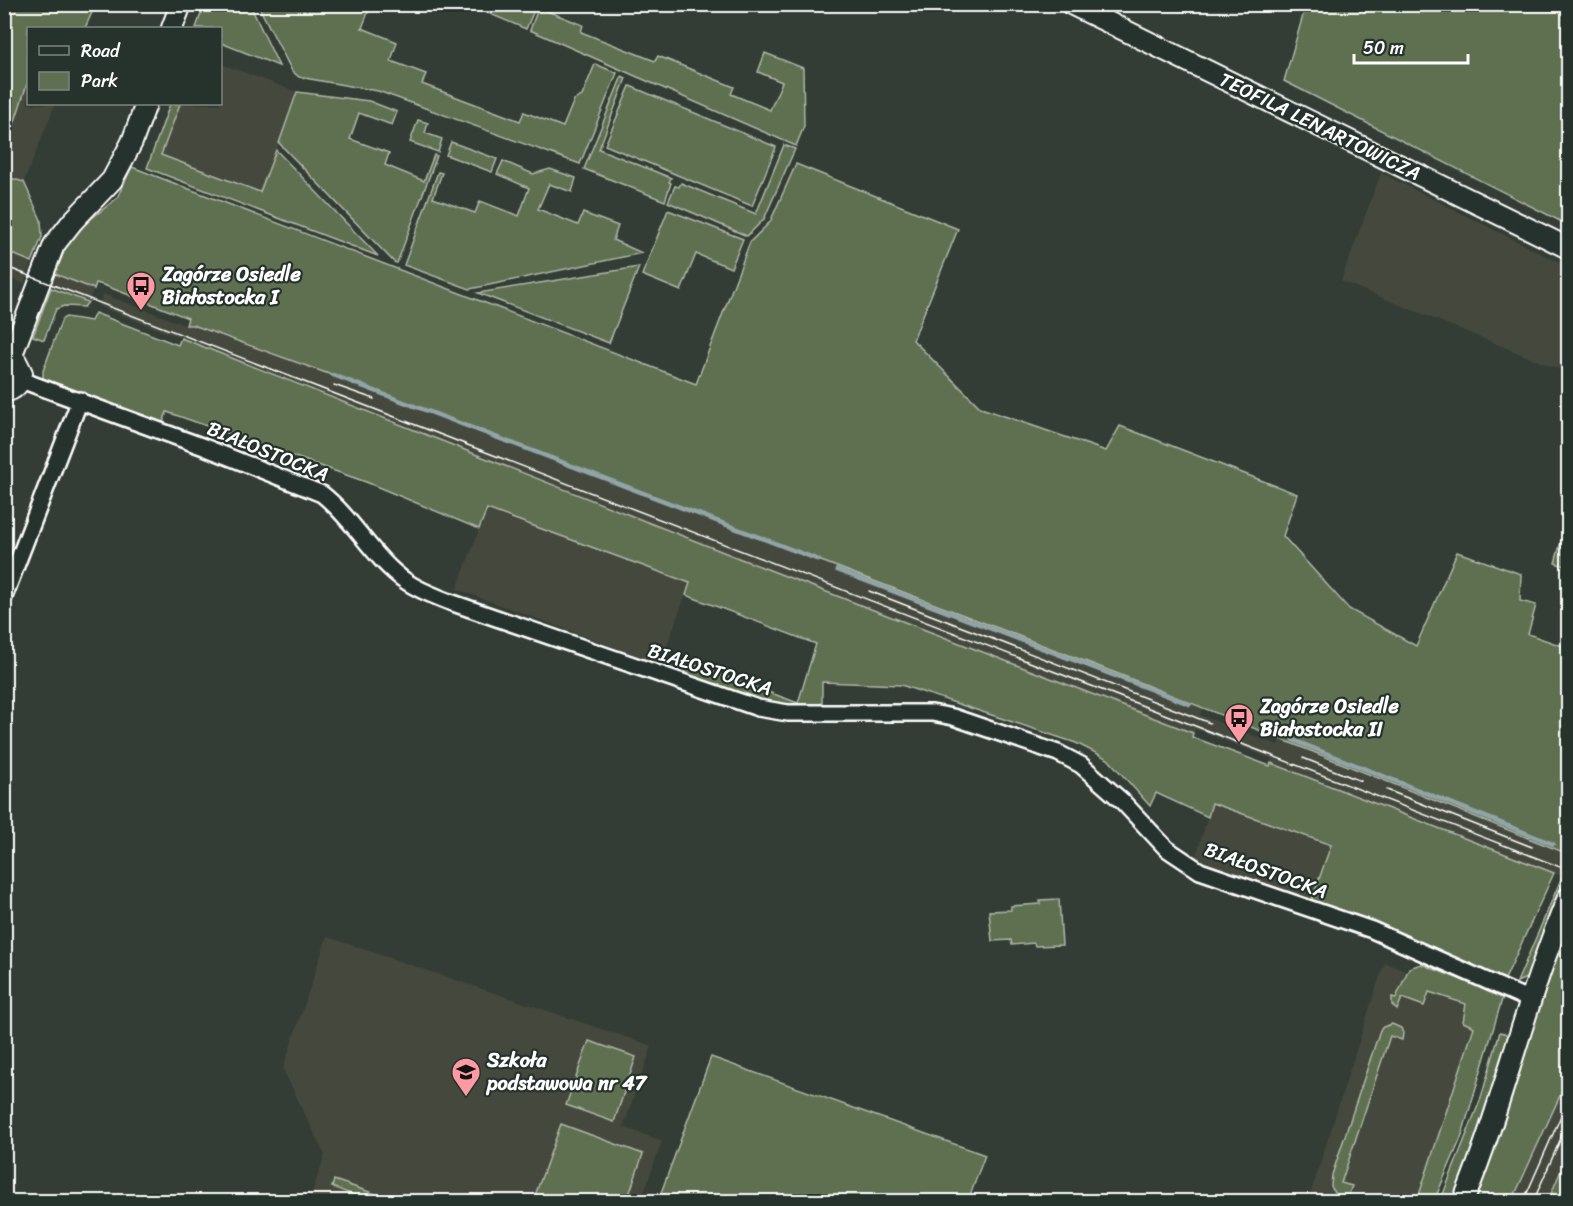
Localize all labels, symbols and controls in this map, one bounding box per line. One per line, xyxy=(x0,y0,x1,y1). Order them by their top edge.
legend xyxy=(27,27,222,105)
scale bar xyxy=(1354,27,1468,65)
text: 50 m xyxy=(1363,32,1404,64)
text: Road xyxy=(81,35,121,67)
street label: TEOFILA LENARTOWICZA xyxy=(1213,62,1427,191)
text: Park xyxy=(81,65,118,97)
place label: Zagórze Osiedle Białostocka I xyxy=(161,257,302,315)
bus stop icon: Zagórze Osiedle Białostocka I xyxy=(125,270,157,312)
street label: BIAŁOSTOCKA xyxy=(202,411,334,492)
street label: BIAŁOSTOCKA xyxy=(643,633,777,706)
place label: Zagórze Osiedle Białostocka II xyxy=(1259,689,1400,747)
bus stop icon: Zagórze Osiedle Białostocka II xyxy=(1223,702,1255,744)
street label: BIAŁOSTOCKA xyxy=(1199,832,1332,909)
place label: Szkoła podstawowa nr 47 xyxy=(485,1043,648,1101)
school or university icon: Szkoła podstawowa nr 47 xyxy=(450,1056,482,1098)

